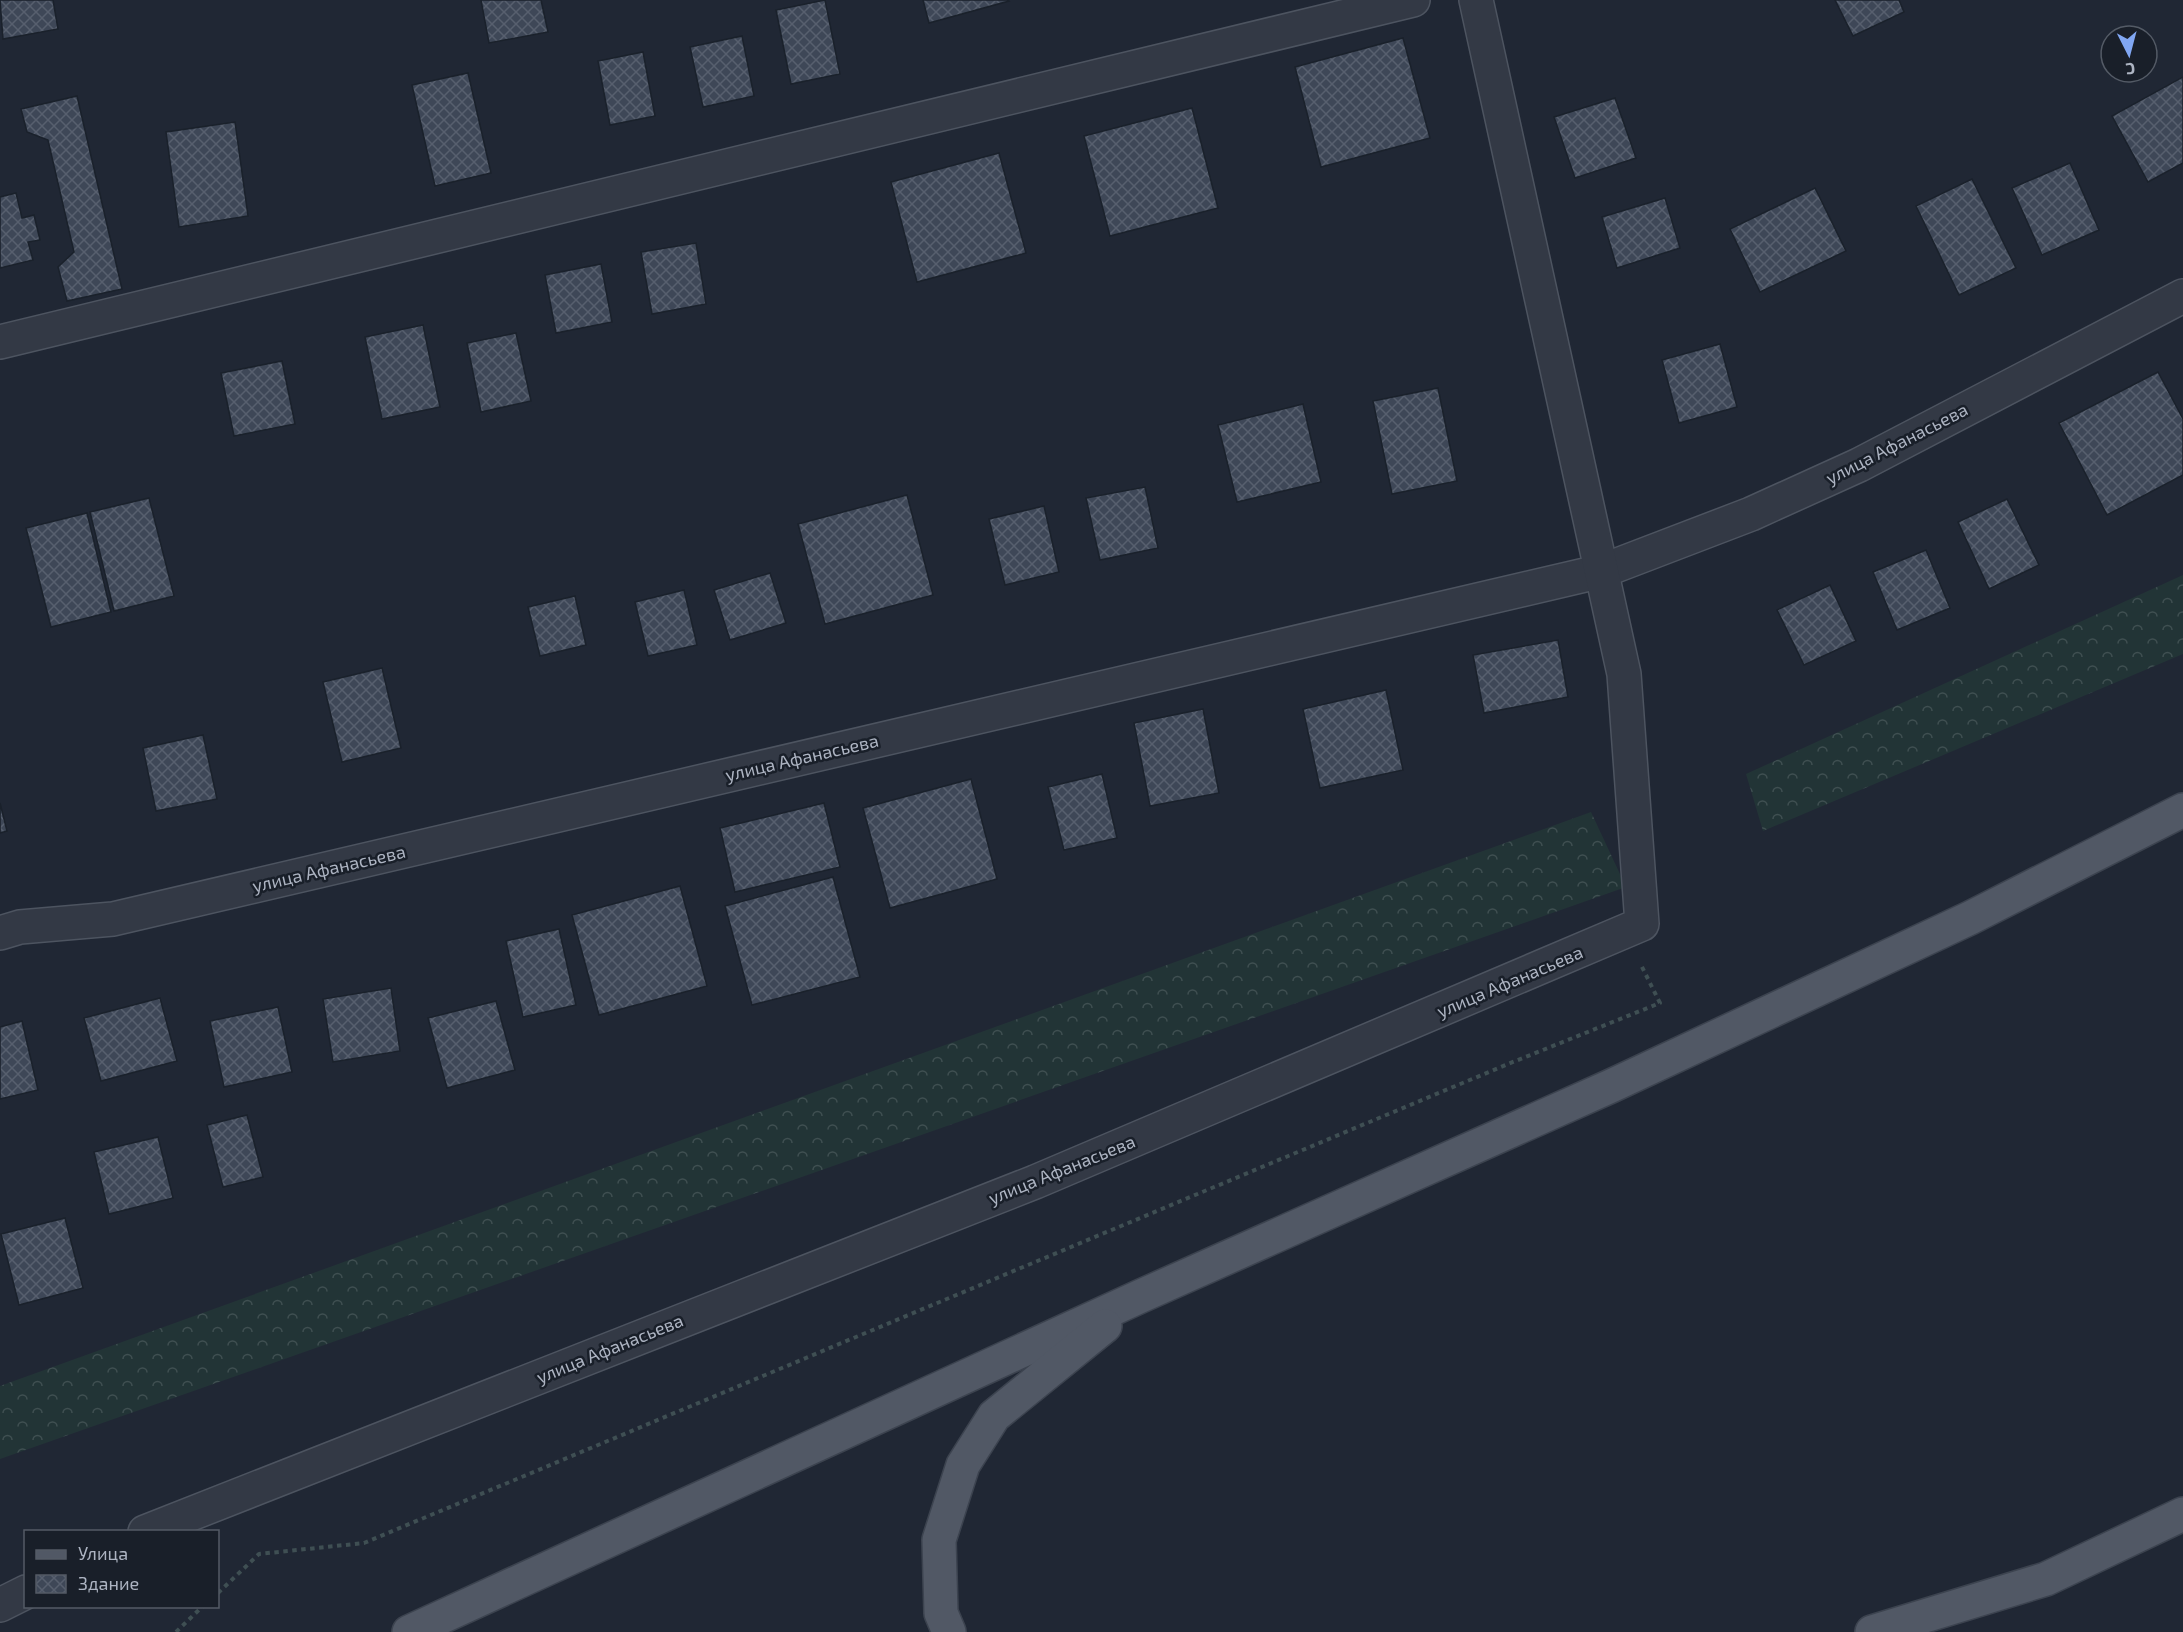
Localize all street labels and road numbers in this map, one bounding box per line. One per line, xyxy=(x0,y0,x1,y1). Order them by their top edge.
street label: улица Афанасьева xyxy=(1822,398,1971,488)
street label: улица Афанасьева xyxy=(723,729,881,785)
street label: улица Афанасьева xyxy=(250,840,408,896)
street label: улица Афанасьева xyxy=(1433,940,1586,1022)
street label: улица Афанасьева xyxy=(985,1130,1138,1209)
street label: улица Афанасьева xyxy=(533,1309,686,1388)

